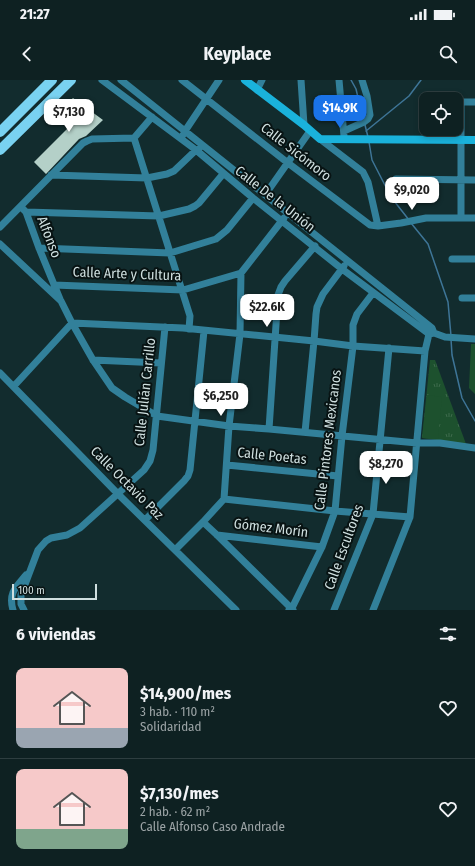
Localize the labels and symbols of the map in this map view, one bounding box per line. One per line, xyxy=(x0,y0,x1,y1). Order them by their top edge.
pin: $14.9K xyxy=(307,95,373,129)
pin: $7,130 xyxy=(36,99,102,133)
street label: Calle Sicómoro xyxy=(257,119,335,185)
street label: Calle De la Unión xyxy=(231,162,319,236)
pin: $9,020 xyxy=(379,177,445,211)
street label: Alfonso xyxy=(33,214,65,260)
street label: Calle Arte y Cultura xyxy=(72,264,182,284)
pin: $22.6K xyxy=(234,294,300,328)
street label: Calle Julián Carrillo xyxy=(131,337,159,447)
street label: Calle Pintores Mexicanos xyxy=(311,369,345,511)
pin: $6,250 xyxy=(188,383,254,417)
street label: Calle Octavio Paz xyxy=(87,443,167,523)
street label: Calle Poetas xyxy=(236,444,308,468)
pin: $8,270 xyxy=(353,451,419,485)
street label: Calle Escultores xyxy=(321,502,367,592)
street label: Gómez Morín xyxy=(233,515,309,541)
scale bar xyxy=(12,582,97,601)

